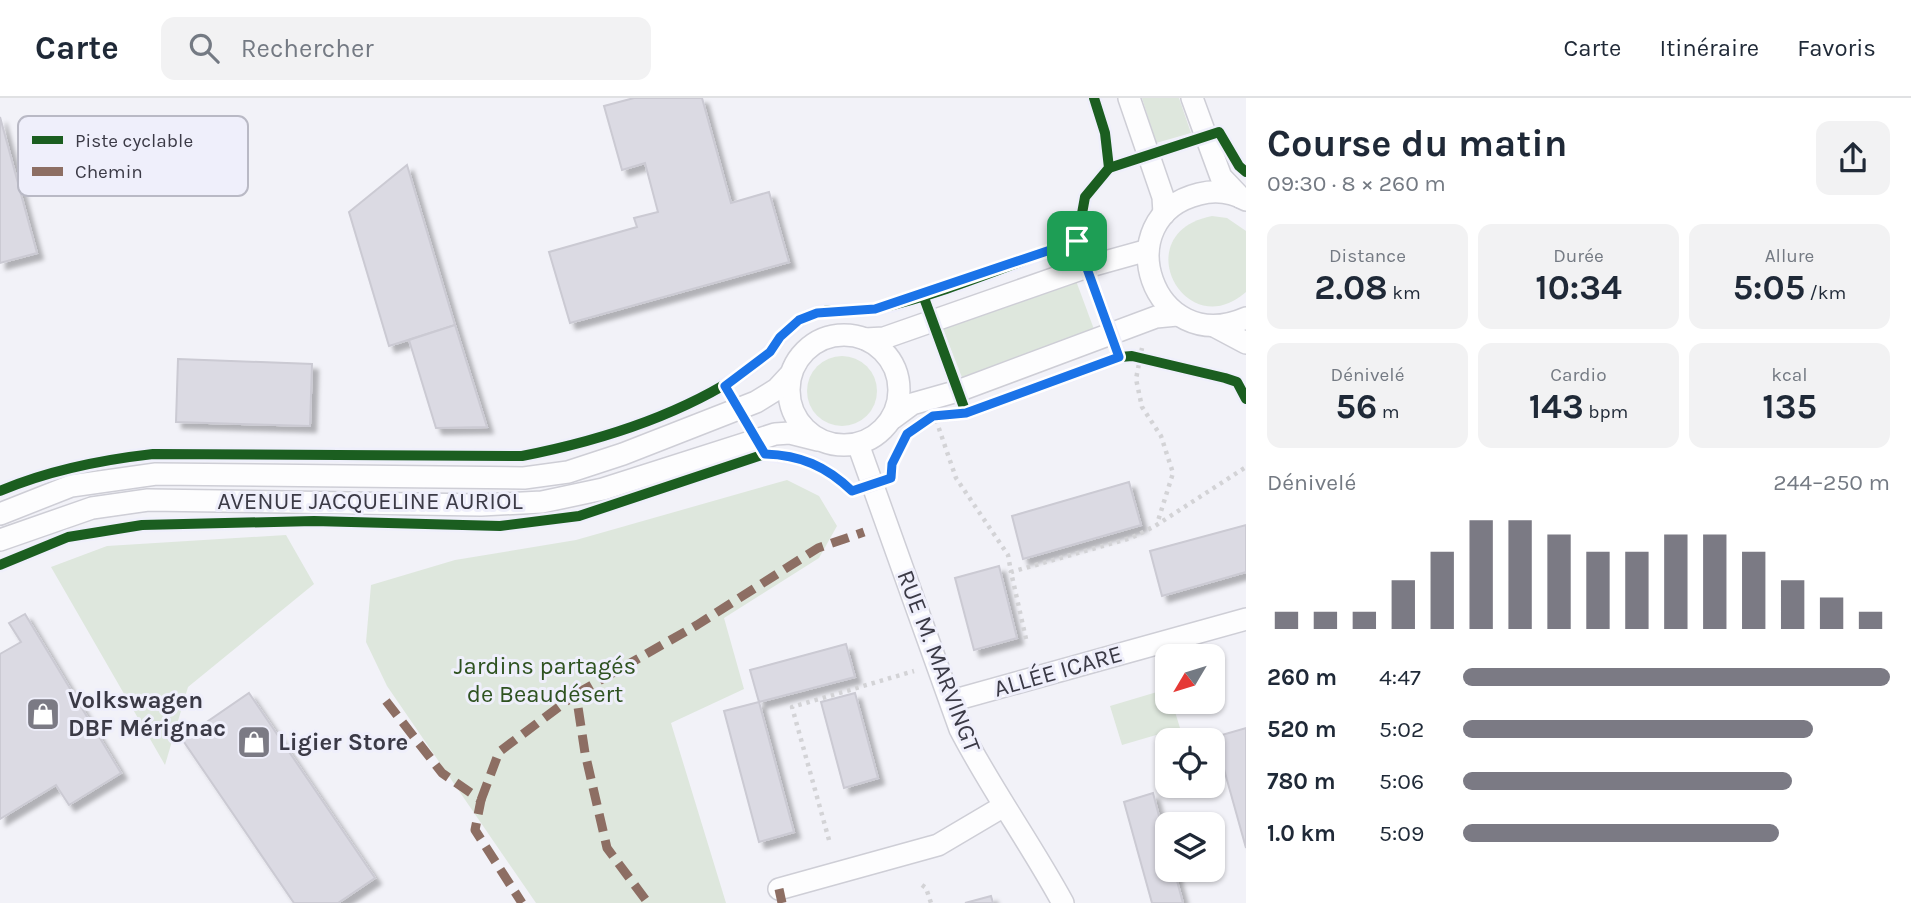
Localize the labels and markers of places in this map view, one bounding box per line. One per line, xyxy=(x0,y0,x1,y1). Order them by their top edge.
pin xyxy=(1047,211,1107,271)
place label: Volkswagen DBF Mérignac xyxy=(68,686,226,742)
shop icon: Volkswagen DBF Mérignac xyxy=(24,695,62,733)
shop icon: Ligier Store xyxy=(235,723,273,761)
place label: Ligier Store xyxy=(278,728,408,756)

